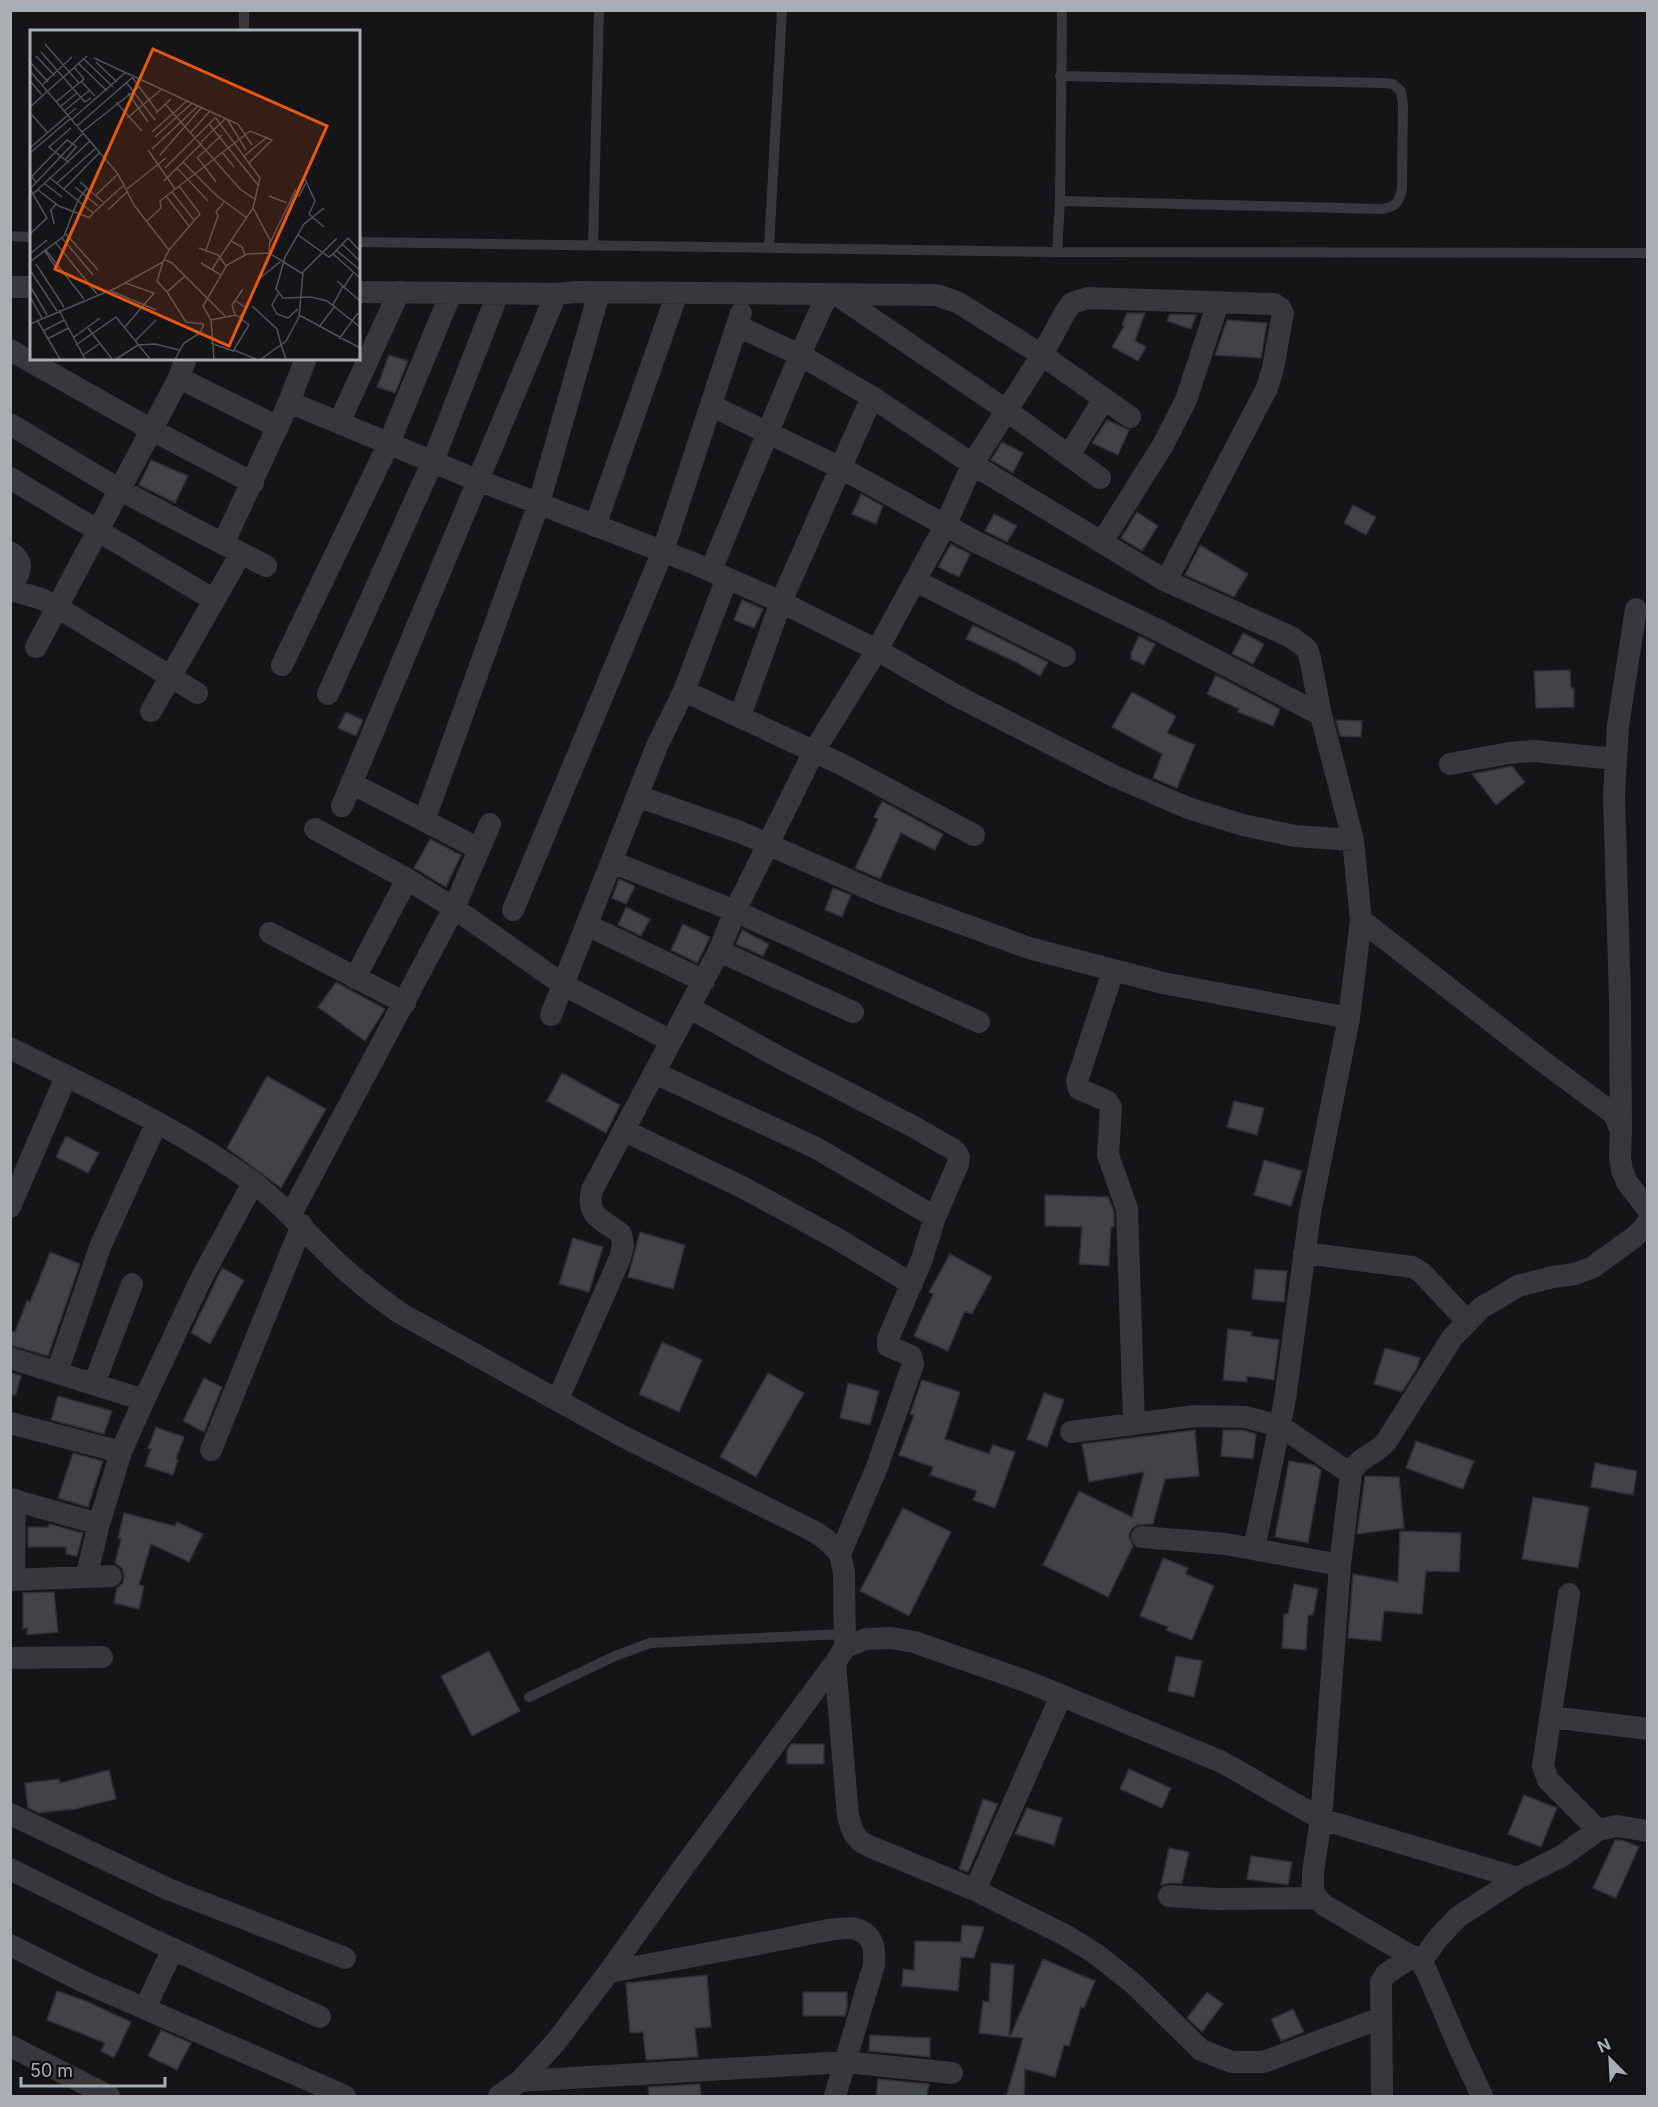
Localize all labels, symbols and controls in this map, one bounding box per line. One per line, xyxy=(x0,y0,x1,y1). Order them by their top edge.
inset map xyxy=(30,30,360,360)
north arrow xyxy=(1580,2029,1640,2089)
text: N xyxy=(1594,2034,1614,2057)
scale bar xyxy=(21,2050,165,2088)
text: 50 m xyxy=(30,2060,73,2081)

